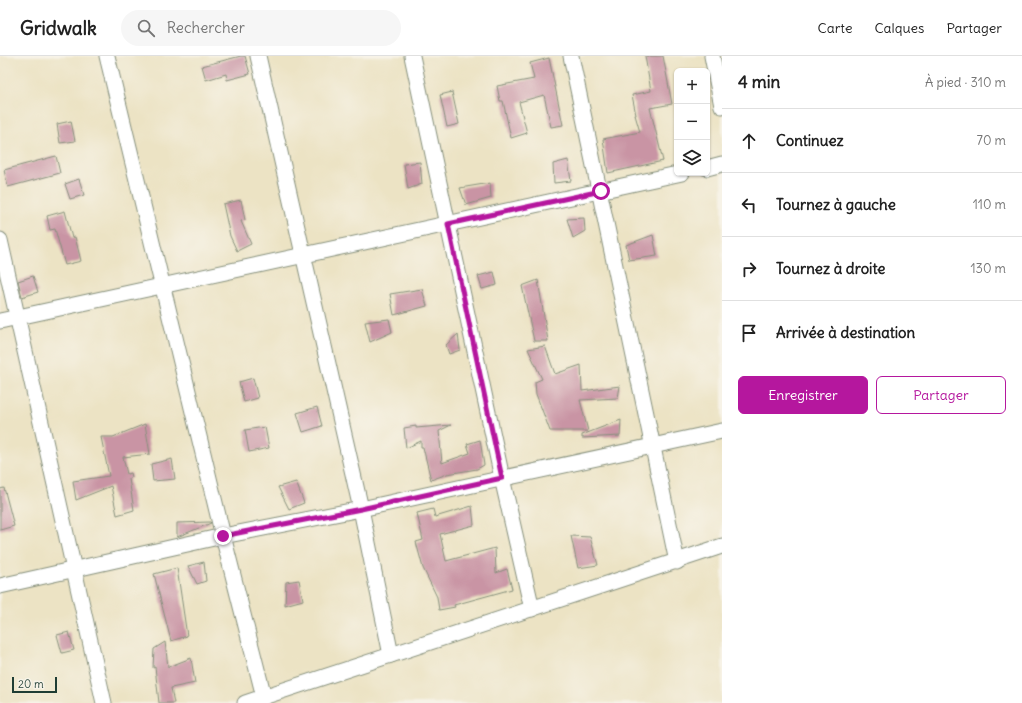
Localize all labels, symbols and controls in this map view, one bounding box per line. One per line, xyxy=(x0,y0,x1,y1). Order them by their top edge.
search box xyxy=(121,10,401,46)
text: Gridwalk xyxy=(20,16,97,40)
icon: search xyxy=(135,17,157,39)
text: Rechercher xyxy=(167,18,245,37)
text: Carte xyxy=(818,19,852,37)
text: Calques xyxy=(874,19,924,37)
text: Partager xyxy=(946,19,1002,37)
map controls xyxy=(674,68,710,176)
button: + xyxy=(674,68,710,104)
text: 4 min xyxy=(738,71,780,93)
text: À pied · 310 m xyxy=(925,74,1006,91)
button: − xyxy=(674,104,710,140)
icon: ahead xyxy=(738,130,760,152)
text: Continuez xyxy=(776,131,844,150)
text: 70 m xyxy=(977,132,1006,149)
button: layers xyxy=(674,140,710,176)
route start xyxy=(592,182,610,200)
icon: left xyxy=(738,194,760,216)
text: Tournez à gauche xyxy=(776,195,896,214)
text: 110 m xyxy=(973,196,1006,213)
icon: right xyxy=(738,258,760,280)
text: Tournez à droite xyxy=(776,259,885,278)
text: 130 m xyxy=(970,260,1006,277)
icon: arrive xyxy=(738,322,760,344)
text: Arrivée à destination xyxy=(776,323,915,342)
button: Enregistrer xyxy=(738,376,868,414)
button: Partager xyxy=(876,376,1006,414)
route end xyxy=(214,527,232,545)
scale bar xyxy=(12,675,57,694)
text: 20 m xyxy=(18,677,44,691)

